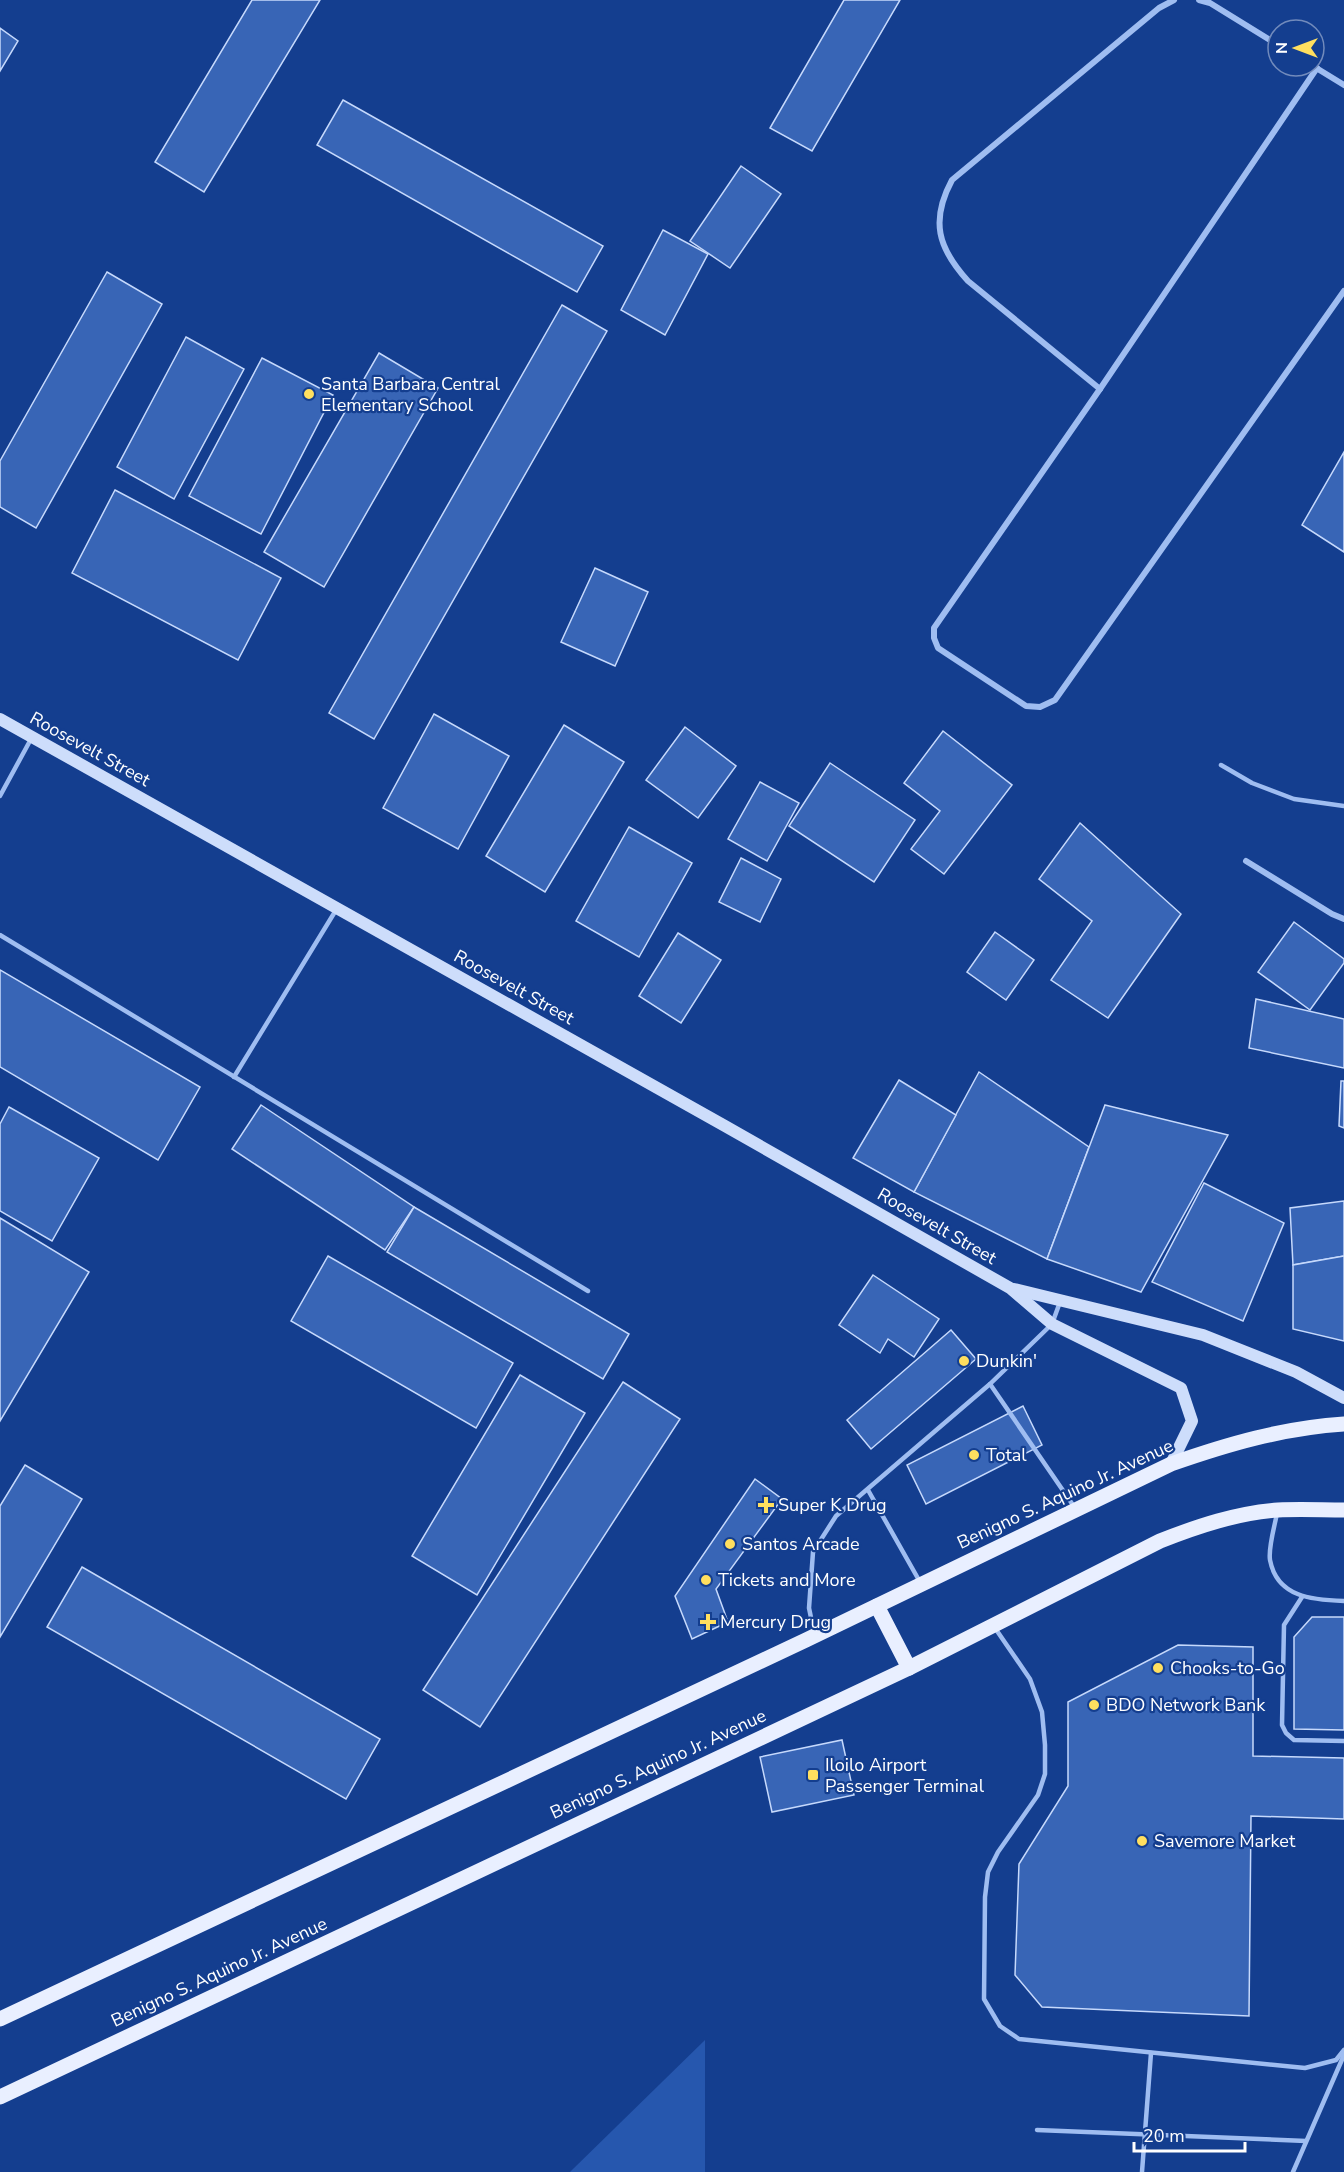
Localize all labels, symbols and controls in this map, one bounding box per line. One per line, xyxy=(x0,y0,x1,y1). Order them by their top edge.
north arrow xyxy=(1266,18,1326,78)
text: N xyxy=(1271,42,1293,54)
place label: Santa Barbara Central Elementary School xyxy=(321,372,500,417)
marker: Santa Barbara Central Elementary School xyxy=(302,387,316,401)
street label: Roosevelt Street xyxy=(26,706,155,792)
street label: Roosevelt Street xyxy=(450,944,579,1030)
street label: Roosevelt Street xyxy=(873,1182,1002,1270)
place label: Dunkin' xyxy=(976,1349,1037,1373)
marker: Dunkin' xyxy=(957,1354,971,1368)
street label: Benigno S. Aquino Jr. Avenue xyxy=(953,1433,1177,1555)
place label: Total xyxy=(986,1443,1027,1467)
marker: Total xyxy=(967,1448,981,1462)
place label: Super K Drug xyxy=(778,1493,887,1517)
marker: Super K Drug xyxy=(759,1498,773,1512)
place label: Santos Arcade xyxy=(742,1532,860,1556)
marker: Santos Arcade xyxy=(723,1537,737,1551)
place label: Tickets and More xyxy=(718,1568,855,1592)
marker: Tickets and More xyxy=(699,1573,713,1587)
place label: Mercury Drug xyxy=(720,1610,831,1634)
marker: Mercury Drug xyxy=(701,1615,715,1629)
place label: Chooks-to-Go xyxy=(1170,1656,1285,1680)
marker: Chooks-to-Go xyxy=(1151,1661,1165,1675)
place label: BDO Network Bank xyxy=(1106,1693,1266,1717)
marker: BDO Network Bank xyxy=(1087,1698,1101,1712)
street label: Benigno S. Aquino Jr. Avenue xyxy=(546,1703,770,1825)
place label: Iloilo Airport Passenger Terminal xyxy=(825,1753,985,1798)
marker: Iloilo Airport Passenger Terminal xyxy=(806,1768,820,1782)
place label: Savemore Market xyxy=(1154,1829,1296,1853)
marker: Savemore Market xyxy=(1135,1834,1149,1848)
street label: Benigno S. Aquino Jr. Avenue xyxy=(107,1911,331,2033)
scale bar xyxy=(1134,2115,1245,2153)
text: 20 m xyxy=(1143,2124,1185,2148)

